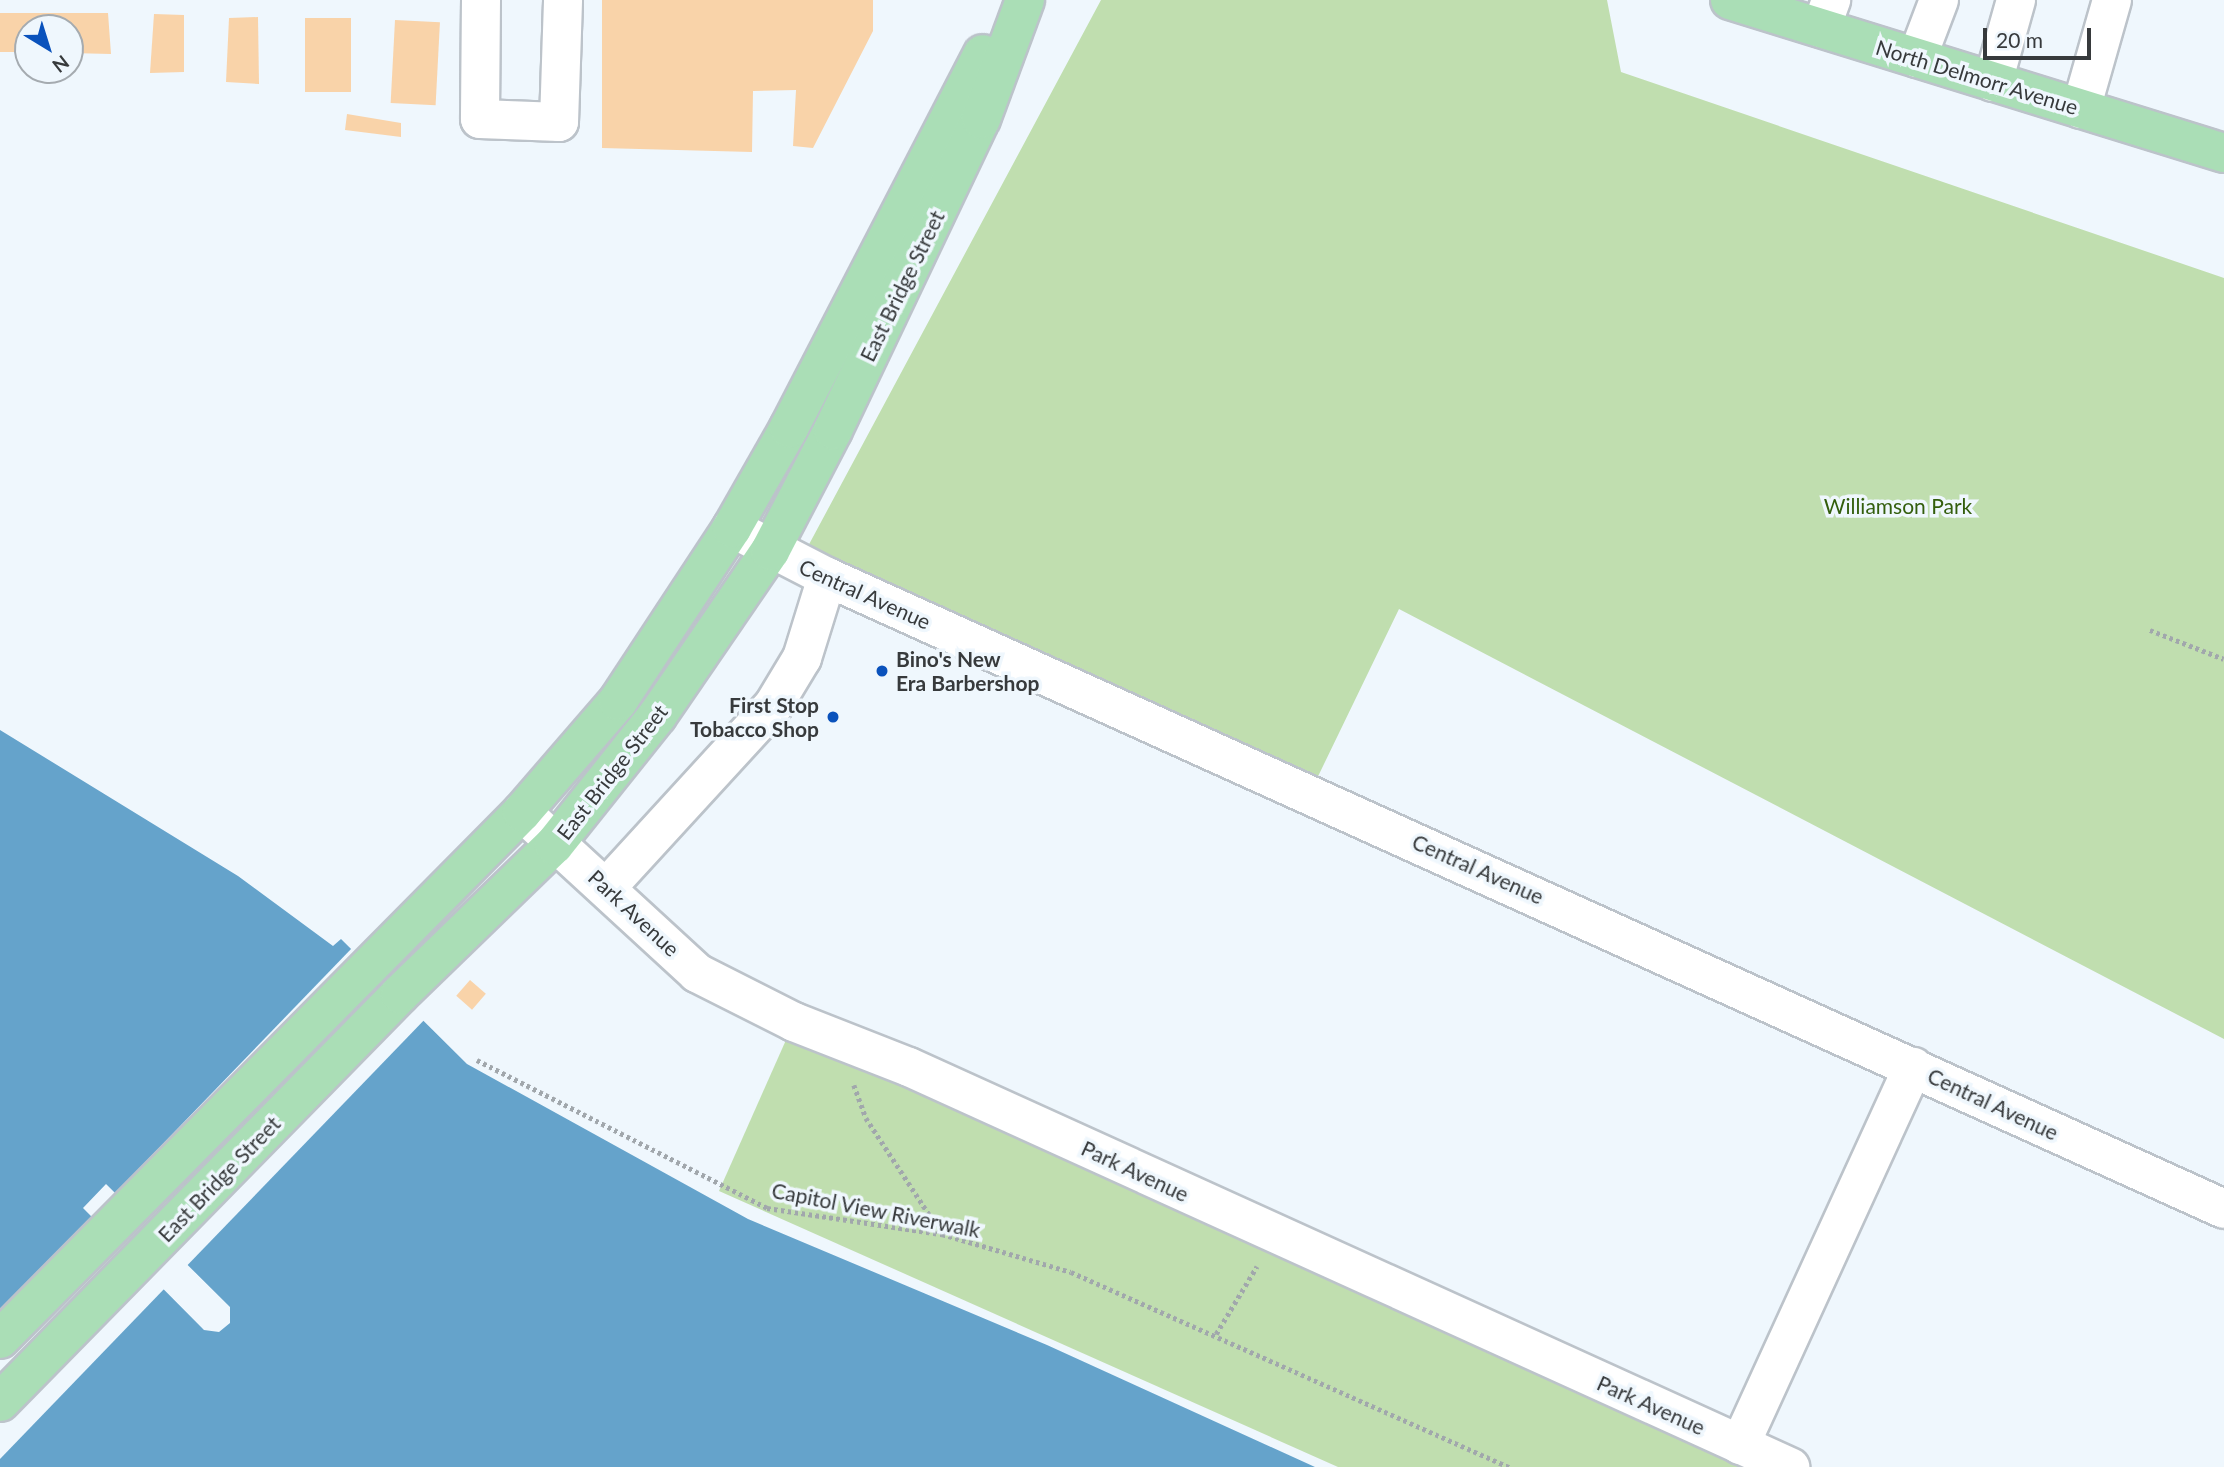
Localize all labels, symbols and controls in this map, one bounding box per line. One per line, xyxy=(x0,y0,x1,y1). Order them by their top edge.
north arrow xyxy=(14,14,84,84)
scale bar xyxy=(1986,14,2094,58)
text: 20 m xyxy=(1996,27,2043,52)
street label: North Delmorr Avenue xyxy=(1872,34,2082,120)
text: N xyxy=(48,51,74,78)
street label: East Bridge Street xyxy=(855,206,949,366)
park label: Williamson Park xyxy=(1824,493,1972,519)
street label: Central Avenue xyxy=(795,554,935,634)
place label: Bino's New Era Barbershop xyxy=(896,646,1039,696)
marker: Bino's New Era Barbershop xyxy=(874,663,890,679)
place label: First Stop Tobacco Shop xyxy=(690,692,819,742)
street label: East Bridge Street xyxy=(551,699,673,845)
marker: First Stop Tobacco Shop xyxy=(825,709,841,725)
street label: Central Avenue xyxy=(1408,829,1548,909)
street label: Park Avenue xyxy=(583,864,685,962)
street label: Central Avenue xyxy=(1923,1063,2063,1145)
street label: East Bridge Street xyxy=(153,1111,285,1247)
street label: Park Avenue xyxy=(1077,1135,1193,1207)
street label: Capitol View Riverwalk xyxy=(769,1177,983,1243)
street label: Park Avenue xyxy=(1593,1370,1709,1440)

